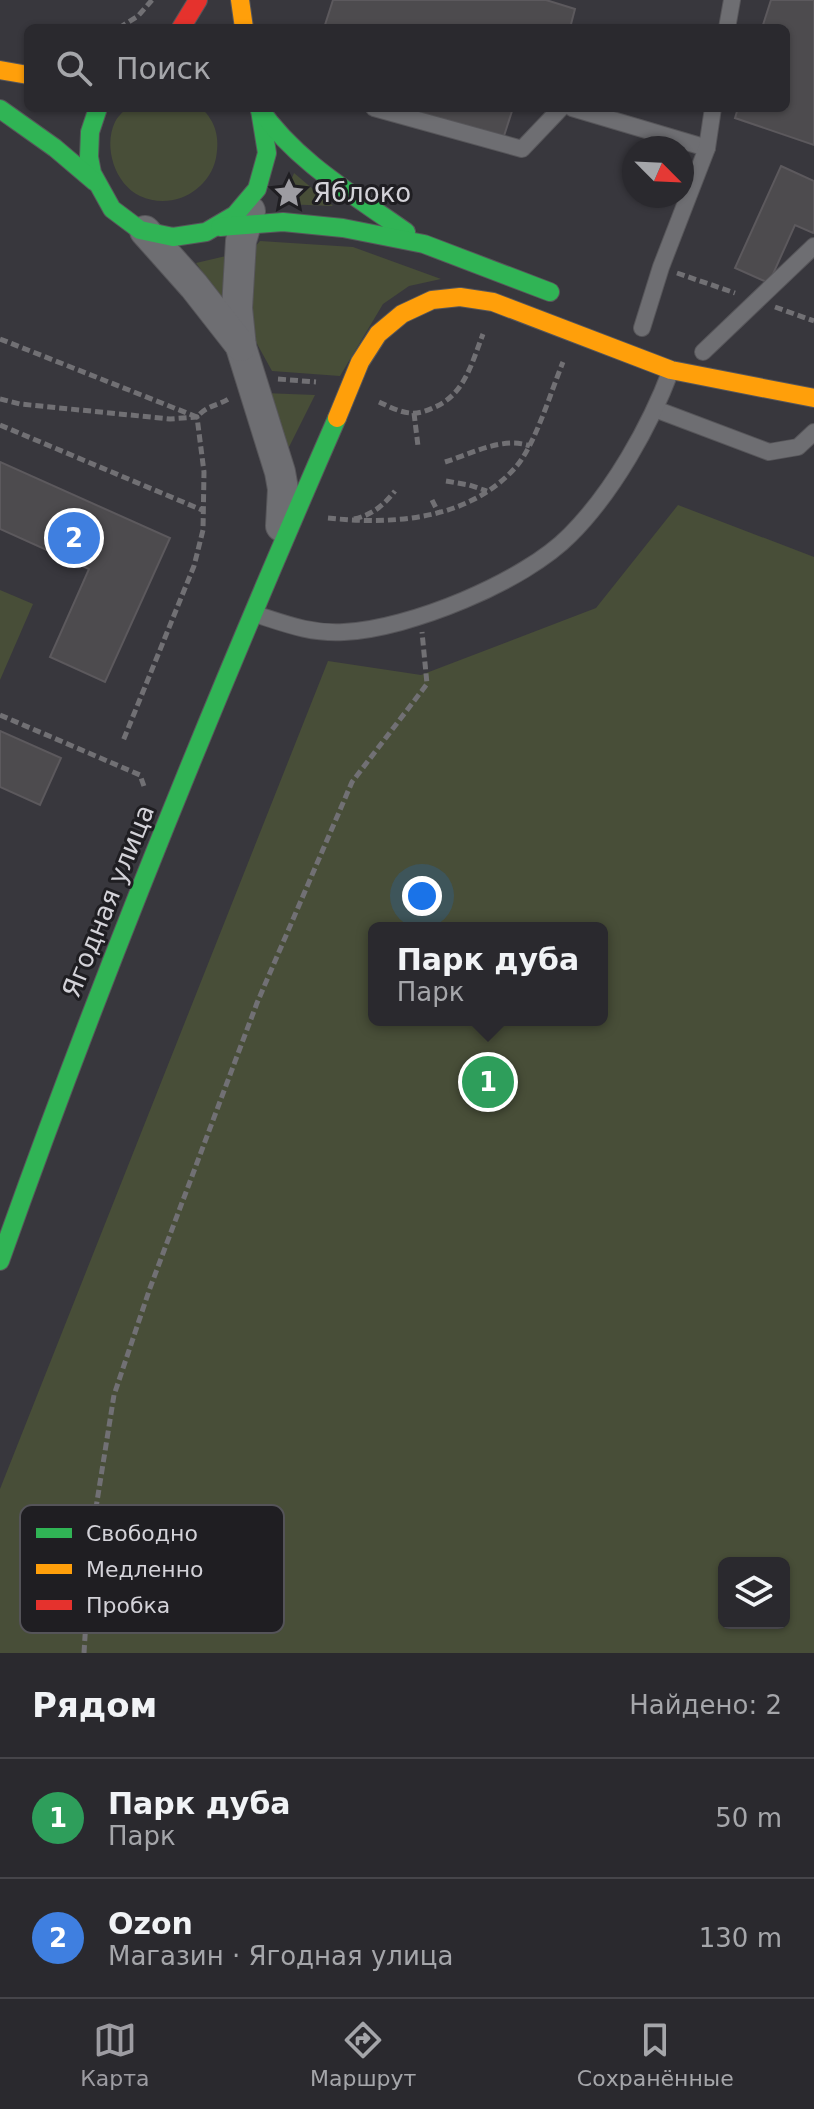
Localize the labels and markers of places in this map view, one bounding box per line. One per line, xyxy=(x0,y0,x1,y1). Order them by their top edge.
place icon: Яблоко xyxy=(272,176,306,210)
place label: Яблоко xyxy=(313,178,411,208)
pin: 2 xyxy=(48,508,100,568)
pin: 1 xyxy=(462,1052,514,1112)

